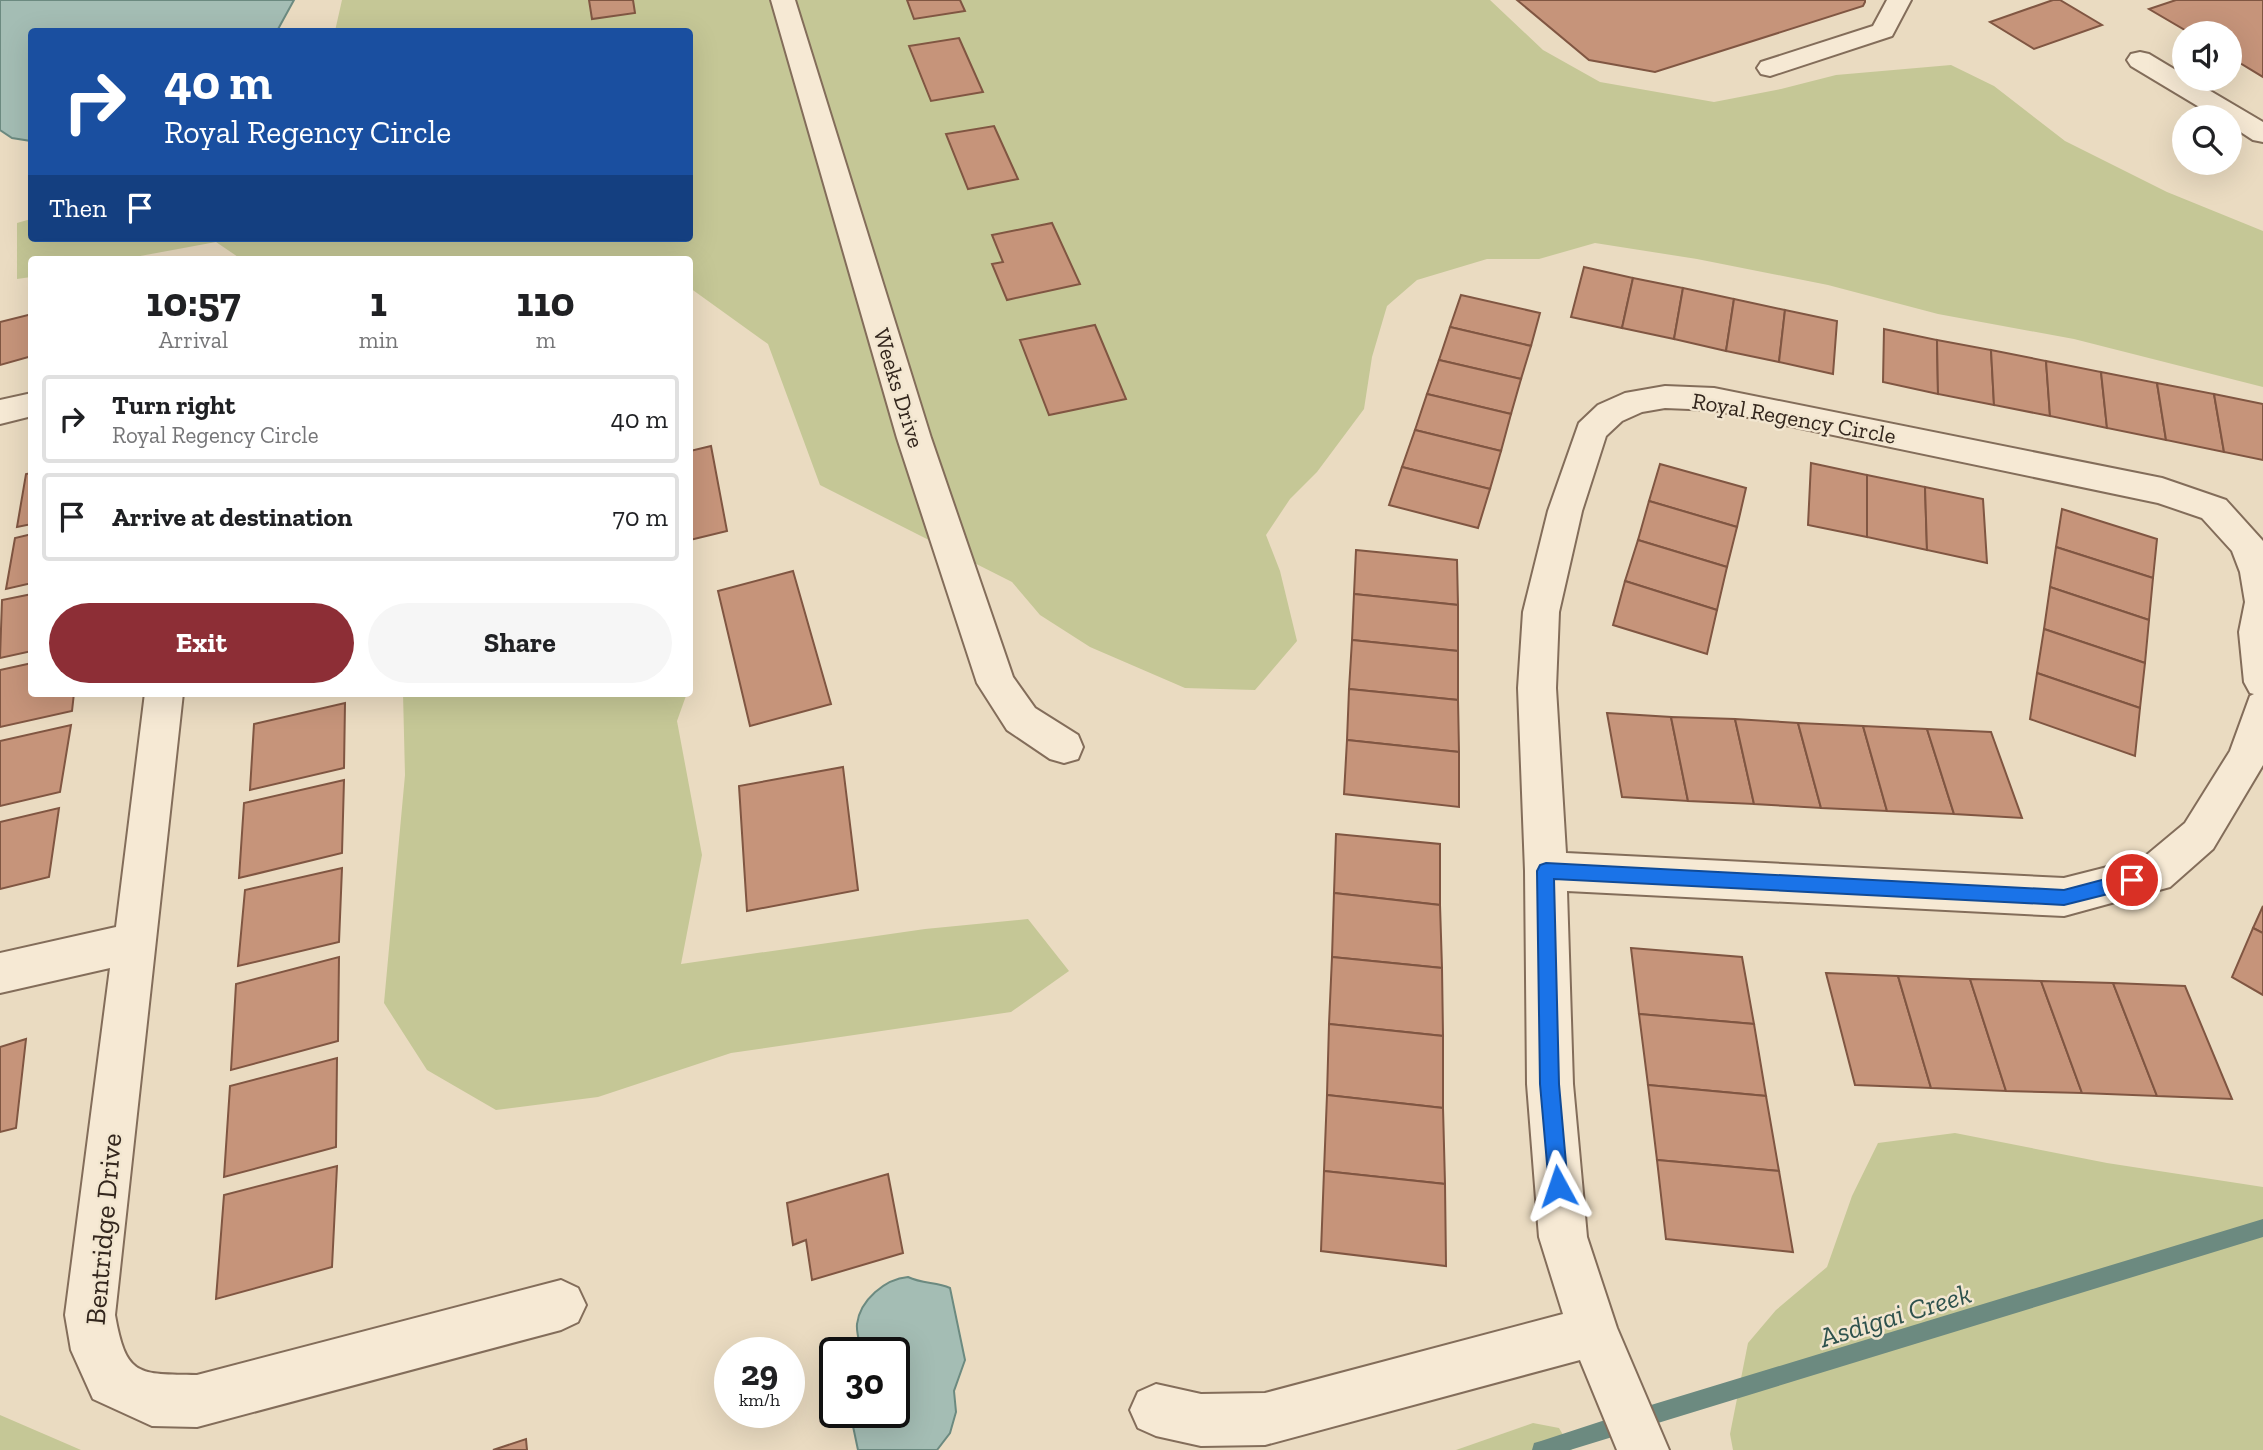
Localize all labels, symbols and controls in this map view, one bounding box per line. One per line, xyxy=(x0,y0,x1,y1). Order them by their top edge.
map controls xyxy=(2172,21,2242,175)
button: sound xyxy=(2172,21,2242,91)
text: 40 m xyxy=(164,53,272,112)
icon: right xyxy=(49,56,140,147)
button: search xyxy=(2172,105,2242,175)
text: Royal Regency Circle xyxy=(164,113,451,151)
icon: arrive xyxy=(121,189,159,227)
text: Then xyxy=(49,192,107,224)
text: 10:57 xyxy=(146,276,241,327)
text: 1 xyxy=(370,276,387,327)
text: 110 xyxy=(517,276,575,327)
street label: Weeks Drive xyxy=(868,325,930,451)
text: Arrival xyxy=(159,326,228,354)
text: min xyxy=(359,326,398,354)
text: m xyxy=(536,326,556,354)
street label: Royal Regency Circle xyxy=(1690,386,1898,450)
text: Turn right xyxy=(112,389,235,421)
icon: right xyxy=(53,400,91,438)
text: 40 m xyxy=(611,403,668,435)
text: Royal Regency Circle xyxy=(112,421,318,449)
icon: arrive xyxy=(53,498,91,536)
text: Arrive at destination xyxy=(112,501,352,533)
text: 70 m xyxy=(612,501,668,533)
button: Exit xyxy=(49,603,354,683)
button: Share xyxy=(368,603,672,683)
pin xyxy=(2102,850,2162,910)
icon: arrive xyxy=(2113,861,2151,899)
street label: Bentridge Drive xyxy=(79,1132,128,1326)
position arrow xyxy=(1521,1149,1595,1223)
water label: Asdigai Creek xyxy=(1814,1277,1975,1354)
speed limit sign: 30 xyxy=(819,1337,910,1428)
text: 29 xyxy=(741,1352,778,1394)
text: km/h xyxy=(739,1389,780,1411)

